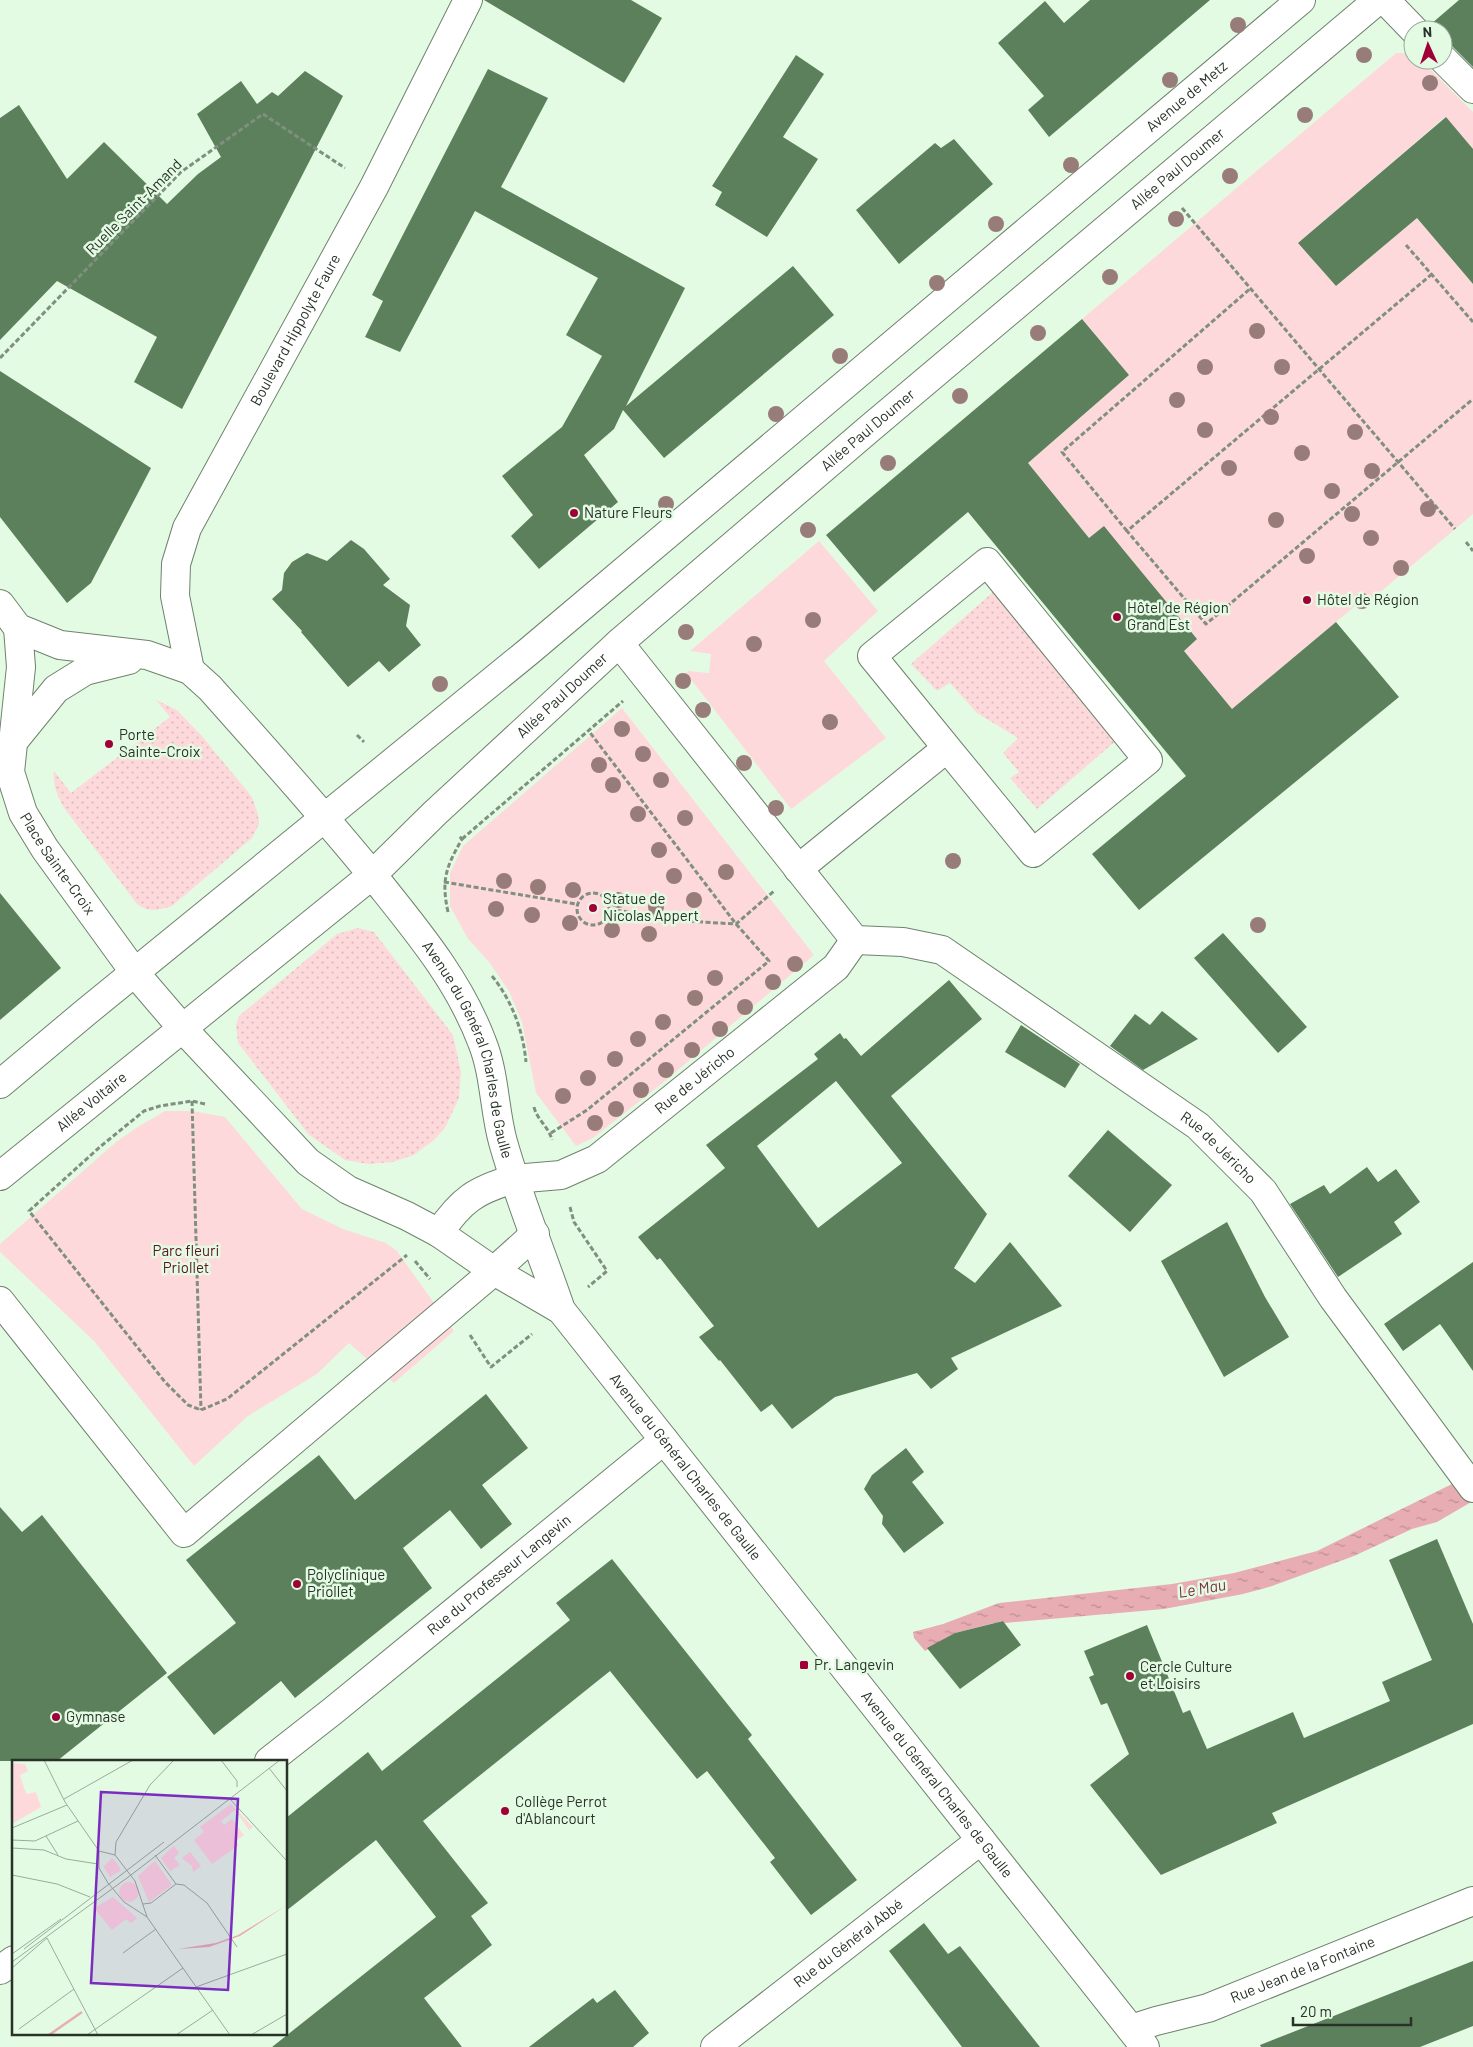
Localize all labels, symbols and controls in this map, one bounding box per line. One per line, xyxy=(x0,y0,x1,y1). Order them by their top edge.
north arrow xyxy=(1403,20,1453,70)
text: N xyxy=(1422,23,1432,40)
street label: Avenue de Metz xyxy=(1142,56,1231,135)
street label: Allée Paul Doumer xyxy=(1126,123,1228,213)
street label: Ruelle Saint-Amand xyxy=(82,155,185,258)
street label: Boulevard Hippolyte Faure xyxy=(246,251,344,408)
street label: Allée Paul Doumer xyxy=(817,384,918,474)
place label: Nature Fleurs xyxy=(584,503,672,521)
marker: Nature Fleurs xyxy=(568,507,580,519)
place label: Hôtel de Région xyxy=(1317,590,1419,608)
marker: Hôtel de Région xyxy=(1301,594,1313,606)
place label: Hôtel de Région Grand Est xyxy=(1127,598,1229,633)
marker: Hôtel de Région Grand Est xyxy=(1111,611,1123,623)
street label: Allée Paul Doumer xyxy=(512,648,611,741)
place label: Porte Sainte-Croix xyxy=(119,725,200,760)
marker: Porte Sainte-Croix xyxy=(103,738,115,750)
street label: Place Sainte-Croix xyxy=(17,809,100,918)
place label: Statue de Nicolas Appert xyxy=(603,889,699,924)
marker: Statue de Nicolas Appert xyxy=(587,902,599,914)
street label: Avenue du Général Charles de Gaulle xyxy=(419,937,517,1160)
street label: Rue de Jéricho xyxy=(651,1042,738,1117)
street label: Allée Voltaire xyxy=(52,1067,130,1135)
street label: Rue de Jéricho xyxy=(1178,1107,1260,1187)
park label: Parc fleuri Priollet xyxy=(153,1241,219,1276)
street label: Avenue du Général Charles de Gaulle xyxy=(607,1369,766,1563)
street label: Rue du Professeur Langevin xyxy=(423,1510,574,1638)
place label: Polyclinique Priollet xyxy=(307,1565,385,1600)
water label: Le Mau xyxy=(1177,1574,1227,1601)
marker: Polyclinique Priollet xyxy=(291,1578,303,1590)
place label: Pr. Langevin xyxy=(814,1655,894,1673)
place label: Cercle Culture et Loisirs xyxy=(1140,1657,1232,1692)
marker: Pr. Langevin xyxy=(798,1659,810,1671)
marker: Cercle Culture et Loisirs xyxy=(1124,1670,1136,1682)
street label: Avenue du Général Charles de Gaulle xyxy=(858,1687,1017,1881)
place label: Gymnase xyxy=(66,1707,125,1725)
marker: Gymnase xyxy=(50,1711,62,1723)
inset map xyxy=(12,1760,288,2034)
place label: Collège Perrot d'Ablancourt xyxy=(515,1792,607,1827)
marker: Collège Perrot d'Ablancourt xyxy=(499,1805,511,1817)
street label: Rue du Général Abbé xyxy=(789,1894,906,1991)
street label: Rue Jean de la Fontaine xyxy=(1228,1932,1377,2006)
scale bar xyxy=(1293,1994,1410,2026)
text: 20 m xyxy=(1300,2002,1332,2020)

